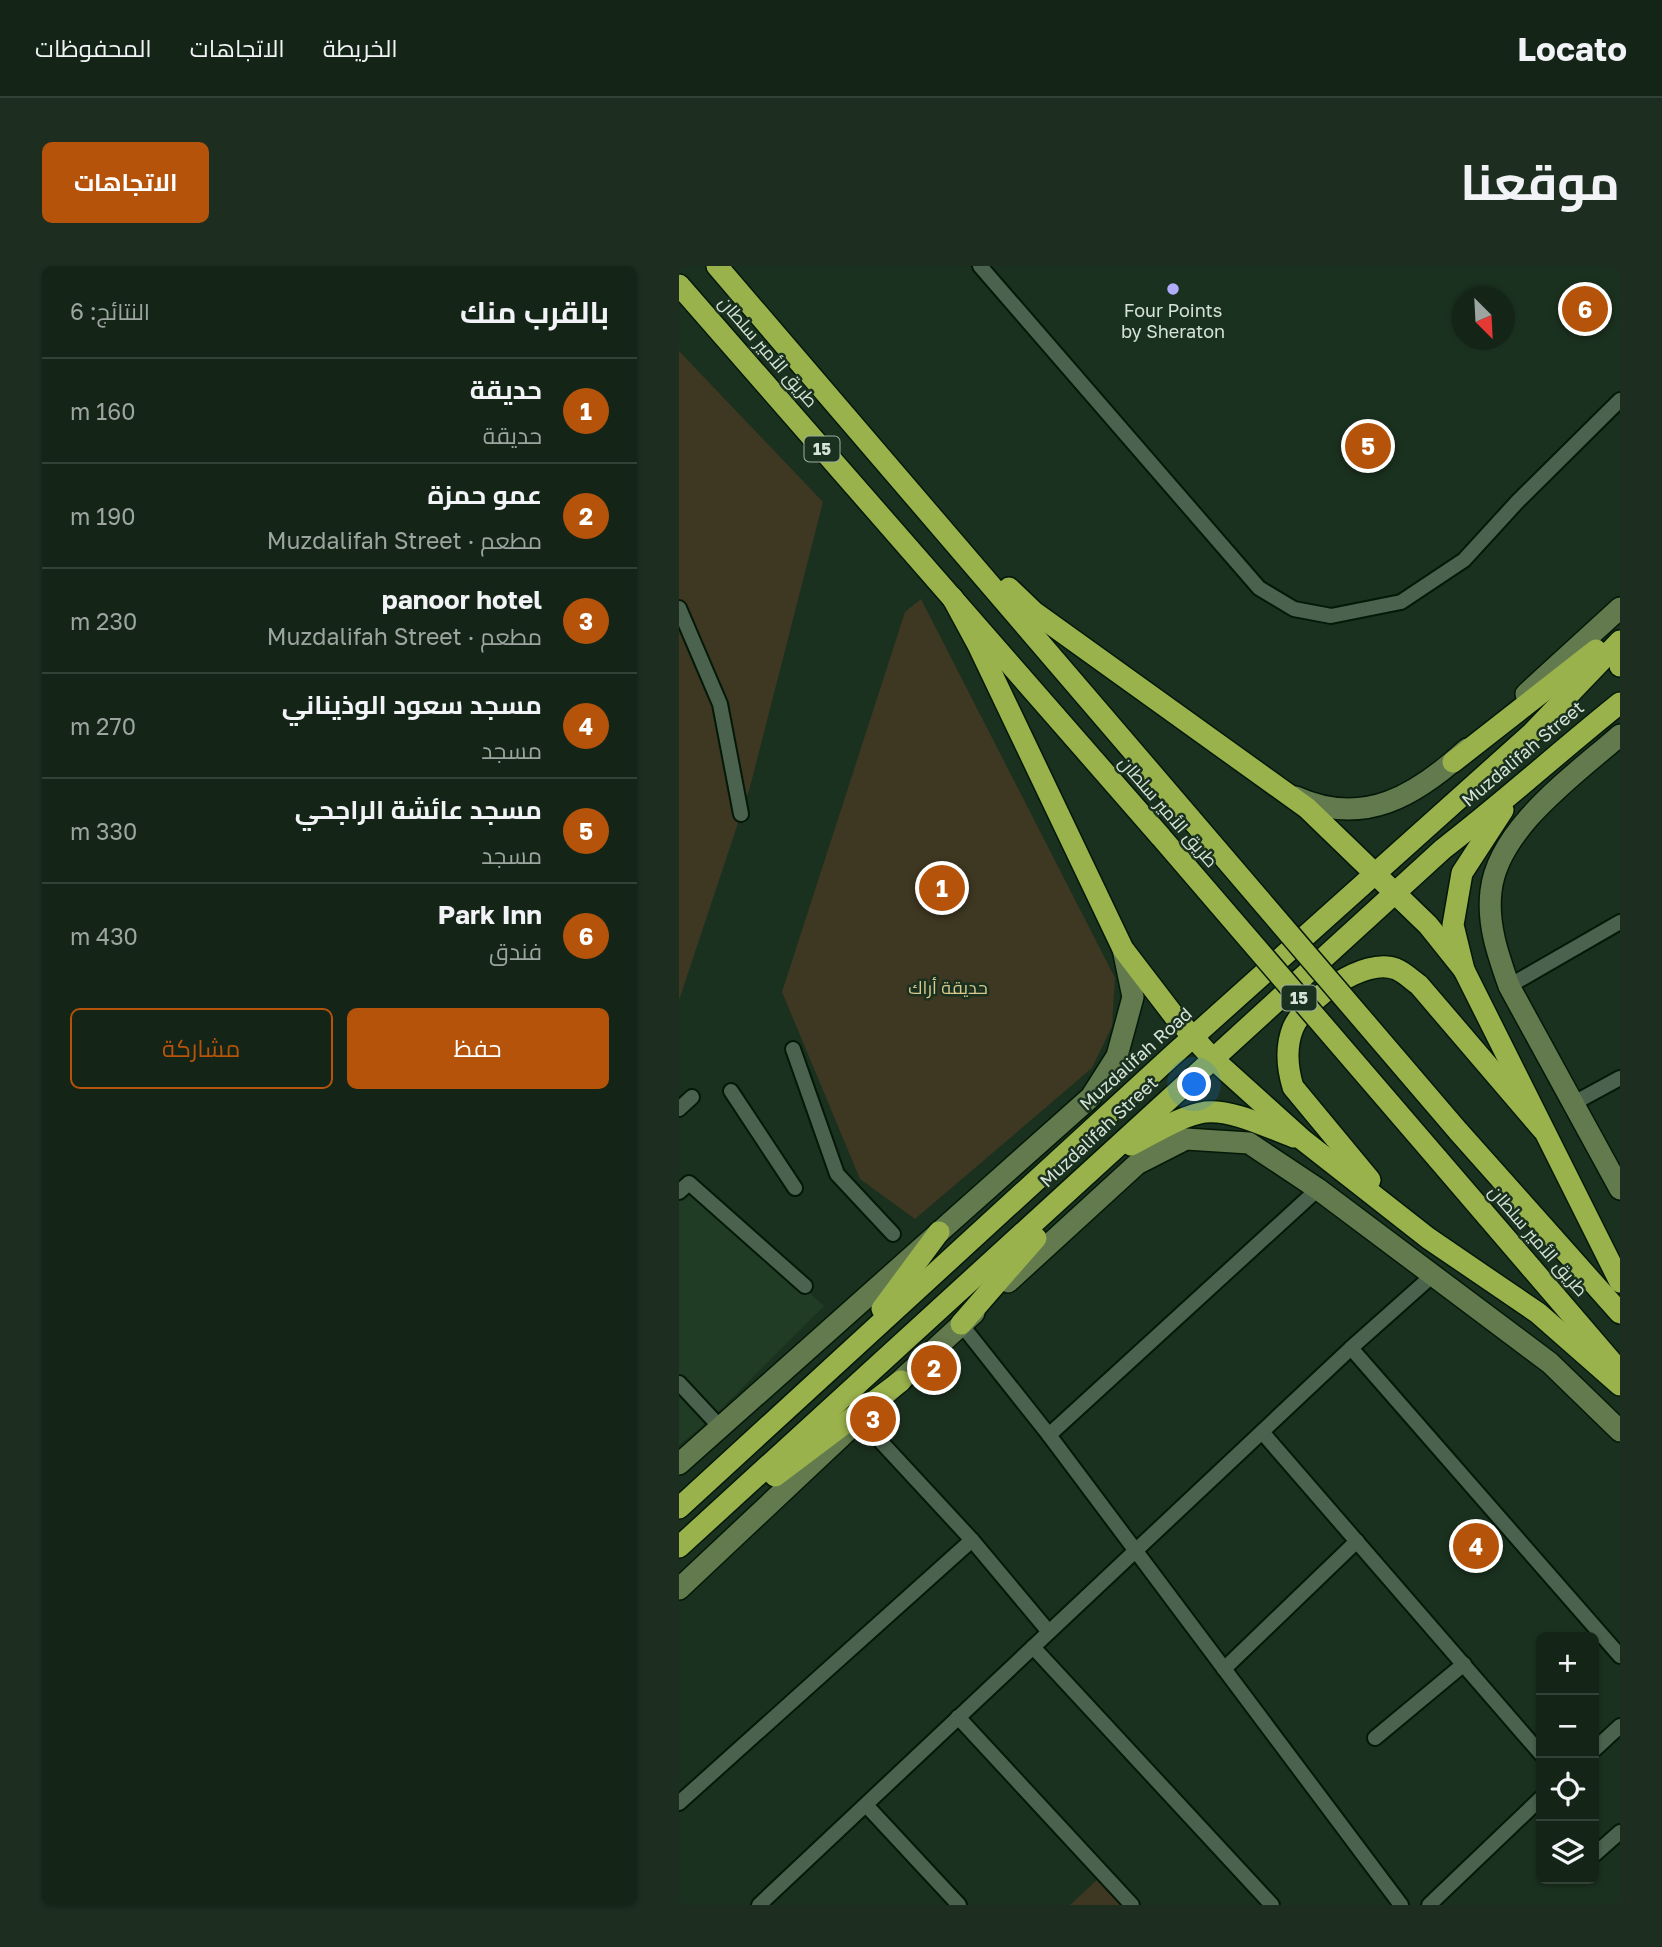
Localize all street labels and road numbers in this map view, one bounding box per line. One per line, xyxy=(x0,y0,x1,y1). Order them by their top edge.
street label: طريق الأمير سلطان xyxy=(713,291,823,413)
road number: 15 xyxy=(804,436,839,462)
street label: Muzdalifah Street xyxy=(1457,696,1588,811)
street label: طريق الأمير سلطان xyxy=(1113,751,1223,873)
road number: 15 xyxy=(1281,986,1317,1010)
street label: Muzdalifah Road xyxy=(1075,1002,1196,1114)
street label: Muzdalifah Street xyxy=(1035,1071,1162,1191)
street label: طريق الأمير سلطان xyxy=(1483,1180,1593,1302)

